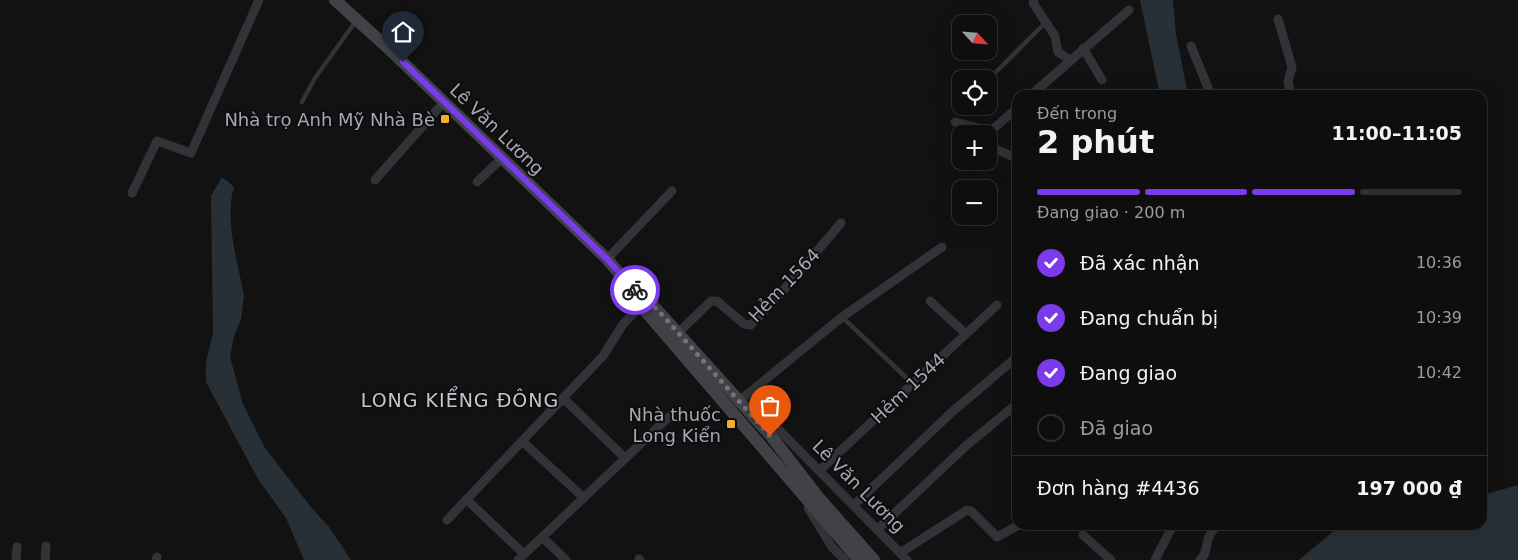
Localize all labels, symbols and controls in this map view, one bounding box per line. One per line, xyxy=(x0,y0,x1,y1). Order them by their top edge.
pin xyxy=(382,11,424,62)
north arrow xyxy=(952,15,998,60)
map controls xyxy=(952,15,997,225)
icon: home xyxy=(389,18,417,46)
button: locate xyxy=(952,70,997,115)
street label: Lê Văn Lương xyxy=(446,79,548,179)
text: Đến trong xyxy=(1037,104,1117,123)
place label: Nhà trọ Anh Mỹ Nhà Bè xyxy=(224,109,435,130)
marker: Nhà trọ Anh Mỹ Nhà Bè xyxy=(439,113,451,125)
text: 11:00–11:05 xyxy=(1332,122,1462,144)
text: 2 phút xyxy=(1037,123,1154,161)
button: + xyxy=(952,125,997,170)
button: − xyxy=(952,180,997,225)
text: Đang giao · 200 m xyxy=(1037,203,1185,222)
street label: Hẻm 1564 xyxy=(744,244,824,326)
icon: check xyxy=(1037,249,1065,277)
text: Đã xác nhận xyxy=(1080,252,1200,274)
text: 10:36 xyxy=(1416,253,1462,272)
courier xyxy=(610,265,660,315)
icon: bike xyxy=(621,276,649,304)
icon: check xyxy=(1037,304,1065,332)
text: Đang chuẩn bị xyxy=(1080,307,1218,329)
text: 10:39 xyxy=(1416,308,1462,327)
street label: Hẻm 1544 xyxy=(867,348,949,428)
icon: check xyxy=(1037,359,1065,387)
text: Đang giao xyxy=(1080,362,1177,384)
text: 10:42 xyxy=(1416,363,1462,382)
pin xyxy=(749,385,791,436)
district label: LONG KIỂNG ĐÔNG xyxy=(361,386,559,411)
icon: bag xyxy=(756,392,784,420)
place label: Nhà thuốc Long Kiển xyxy=(629,404,721,446)
text: Đã giao xyxy=(1080,417,1153,439)
marker: Nhà thuốc Long Kiển xyxy=(725,418,737,430)
street label: Lê Văn Lương xyxy=(808,435,910,537)
text: Đơn hàng #4436 xyxy=(1037,477,1200,499)
text: 197 000 ₫ xyxy=(1356,477,1462,499)

